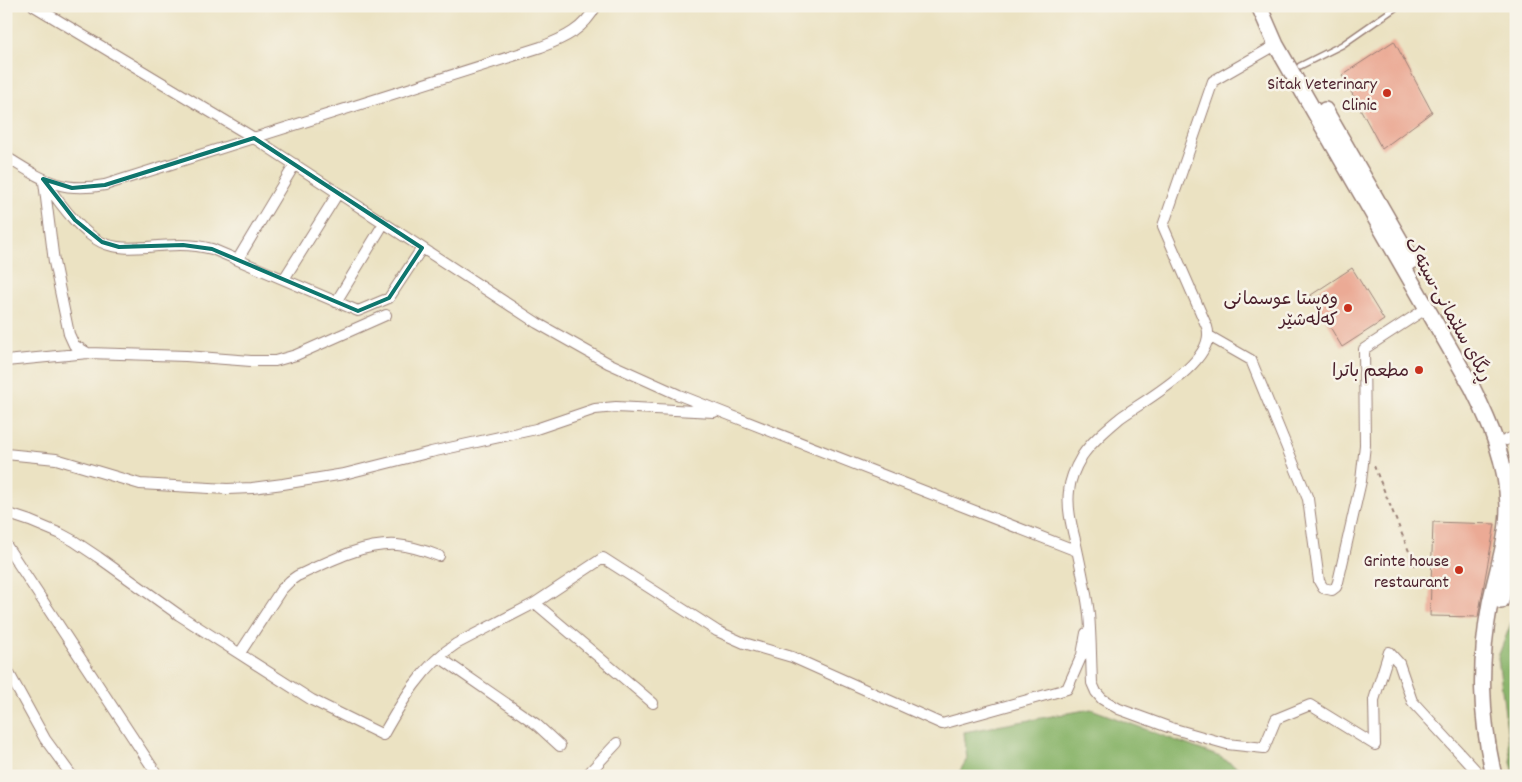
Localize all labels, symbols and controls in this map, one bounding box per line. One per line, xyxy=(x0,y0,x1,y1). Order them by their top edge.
place label: Sitak Veterinary Clinic xyxy=(1267,73,1378,119)
marker: Sitak Veterinary Clinic xyxy=(1381,87,1393,99)
street label: ڕیگای سلێمانی-سیتەک xyxy=(1397,234,1497,387)
place label: وەستا عوسمانی کەڵەشێر xyxy=(1224,288,1338,334)
marker: وەستا عوسمانی کەڵەشێر xyxy=(1342,302,1354,314)
place label: مطعم باترا xyxy=(1332,360,1409,385)
marker: مطعم باترا xyxy=(1413,364,1425,376)
place label: Grinte house restaurant xyxy=(1363,550,1449,596)
marker: Grinte house restaurant xyxy=(1453,564,1465,576)

